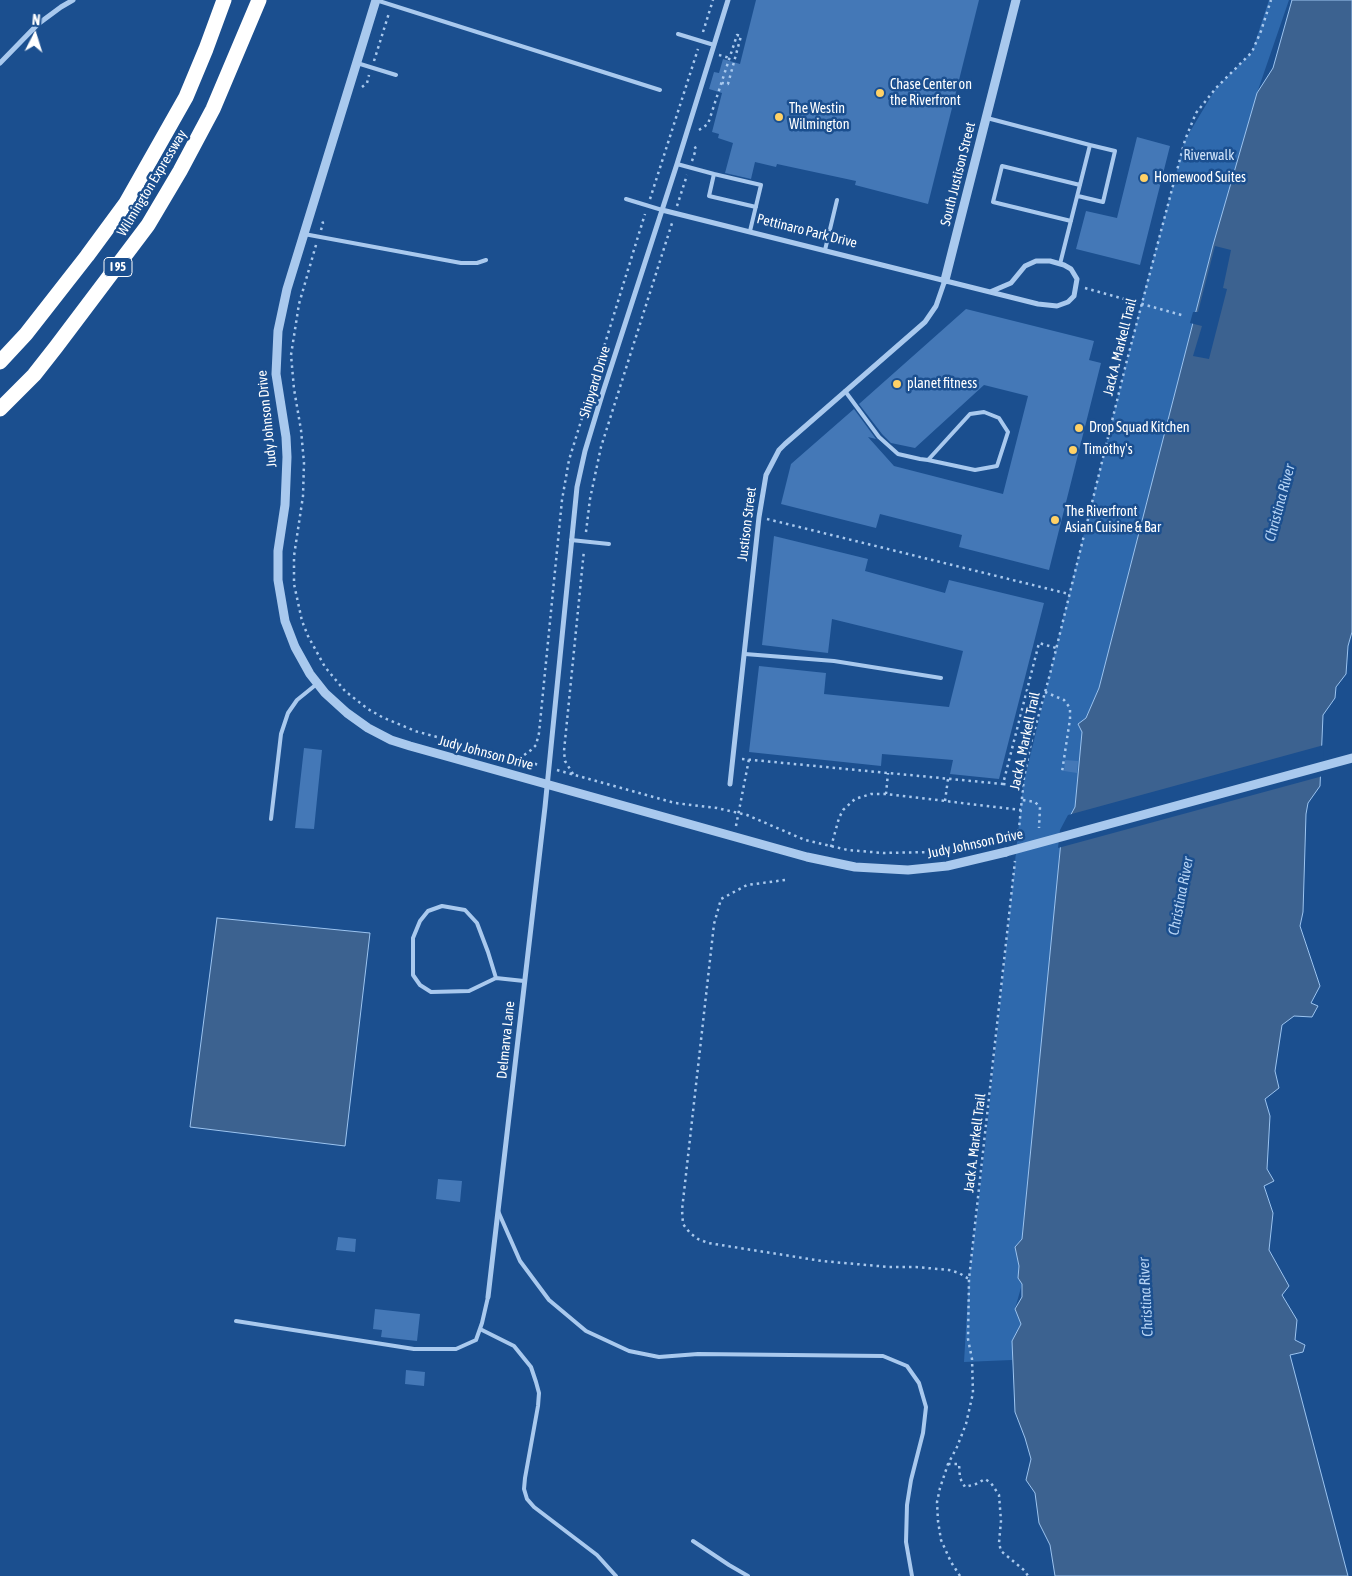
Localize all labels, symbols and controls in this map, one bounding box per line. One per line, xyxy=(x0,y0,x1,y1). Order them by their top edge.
north arrow xyxy=(10,10,60,60)
text: N xyxy=(31,12,41,28)
place label: Chase Center on the Riverfront xyxy=(890,77,972,110)
marker: Chase Center on the Riverfront xyxy=(874,87,886,99)
place label: The Westin Wilmington xyxy=(789,101,849,134)
marker: The Westin Wilmington xyxy=(773,111,785,123)
street label: South Justison Street xyxy=(937,120,979,228)
street label: Wilmington Expressway xyxy=(114,127,190,239)
park label: Riverwalk xyxy=(1184,148,1234,164)
place label: Homewood Suites xyxy=(1154,170,1246,186)
marker: Homewood Suites xyxy=(1138,172,1150,184)
street label: Pettinaro Park Drive xyxy=(755,210,859,252)
road number: I 95 xyxy=(104,258,132,276)
street label: Jack A. Markell Trail xyxy=(1100,297,1140,397)
street label: Shipyard Drive xyxy=(576,344,614,420)
street label: Judy Johnson Drive xyxy=(254,370,280,468)
place label: planet fitness xyxy=(907,376,977,392)
marker: planet fitness xyxy=(891,378,903,390)
place label: Drop Squad Kitchen xyxy=(1089,420,1190,436)
marker: Drop Squad Kitchen xyxy=(1073,422,1085,434)
place label: Timothy's xyxy=(1083,442,1133,458)
marker: Timothy's xyxy=(1067,444,1079,456)
water label: Christina River xyxy=(1261,462,1299,544)
street label: Justison Street xyxy=(734,486,760,562)
place label: The Riverfront Asian Cuisine & Bar xyxy=(1065,504,1161,536)
marker: The Riverfront Asian Cuisine & Bar xyxy=(1049,514,1061,526)
street label: Jack A. Markell Trail xyxy=(1006,690,1044,792)
street label: Judy Johnson Drive xyxy=(437,732,535,774)
street label: Judy Johnson Drive xyxy=(926,826,1024,862)
water label: Christina River xyxy=(1165,855,1197,937)
street label: Delmarva Lane xyxy=(494,1000,518,1080)
street label: Jack A. Markell Trail xyxy=(961,1092,989,1194)
water label: Christina River xyxy=(1135,1257,1157,1337)

